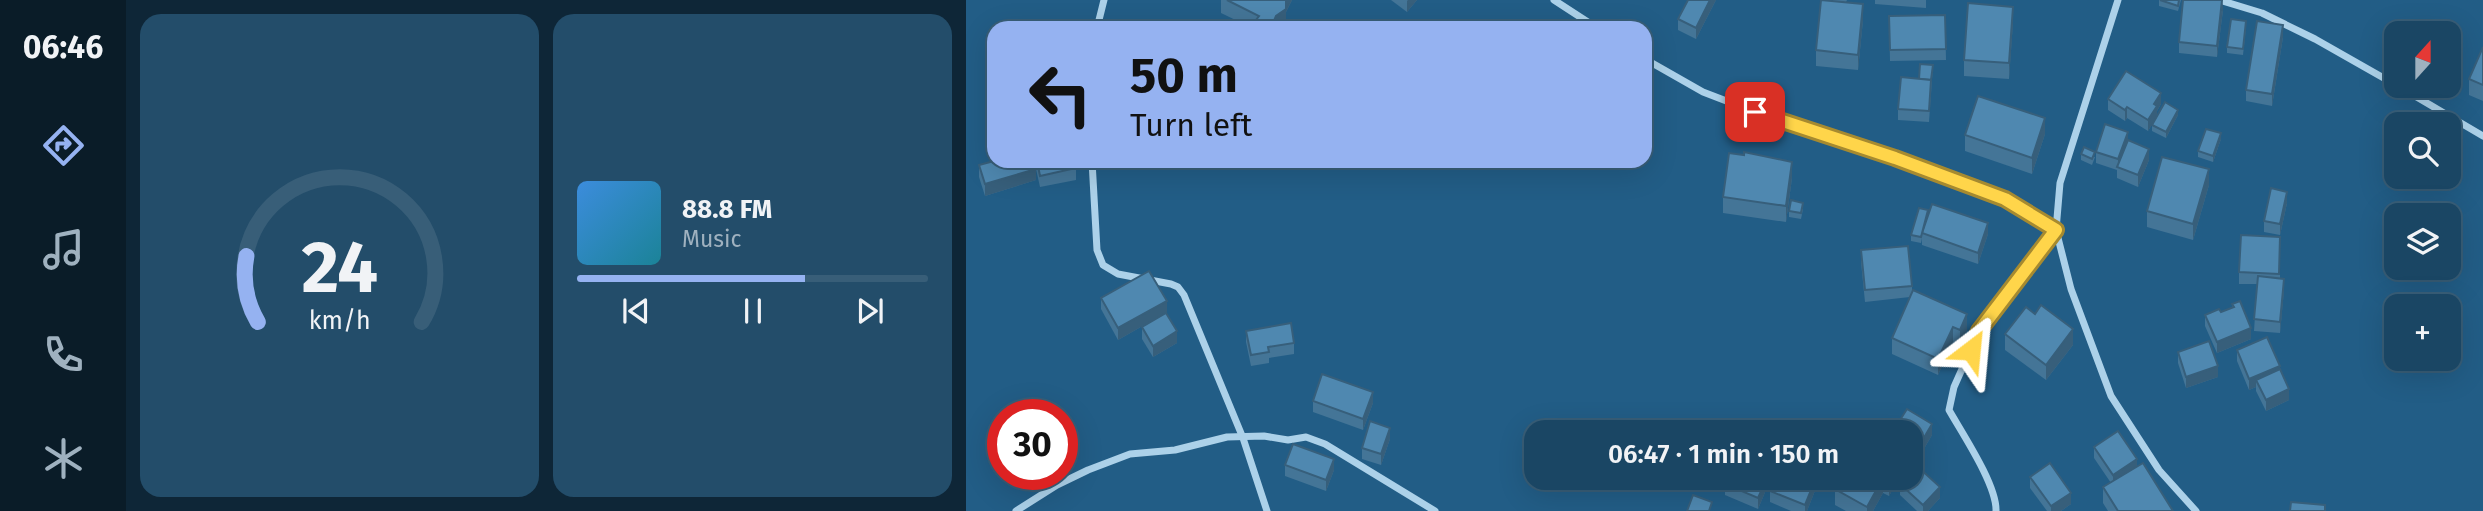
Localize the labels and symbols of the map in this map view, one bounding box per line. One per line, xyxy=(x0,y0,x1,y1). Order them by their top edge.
north arrow xyxy=(2384,21,2460,98)
pin xyxy=(1725,82,1785,142)
position arrow xyxy=(1934,313,2008,387)
speed limit sign: 30 xyxy=(987,399,1078,490)

